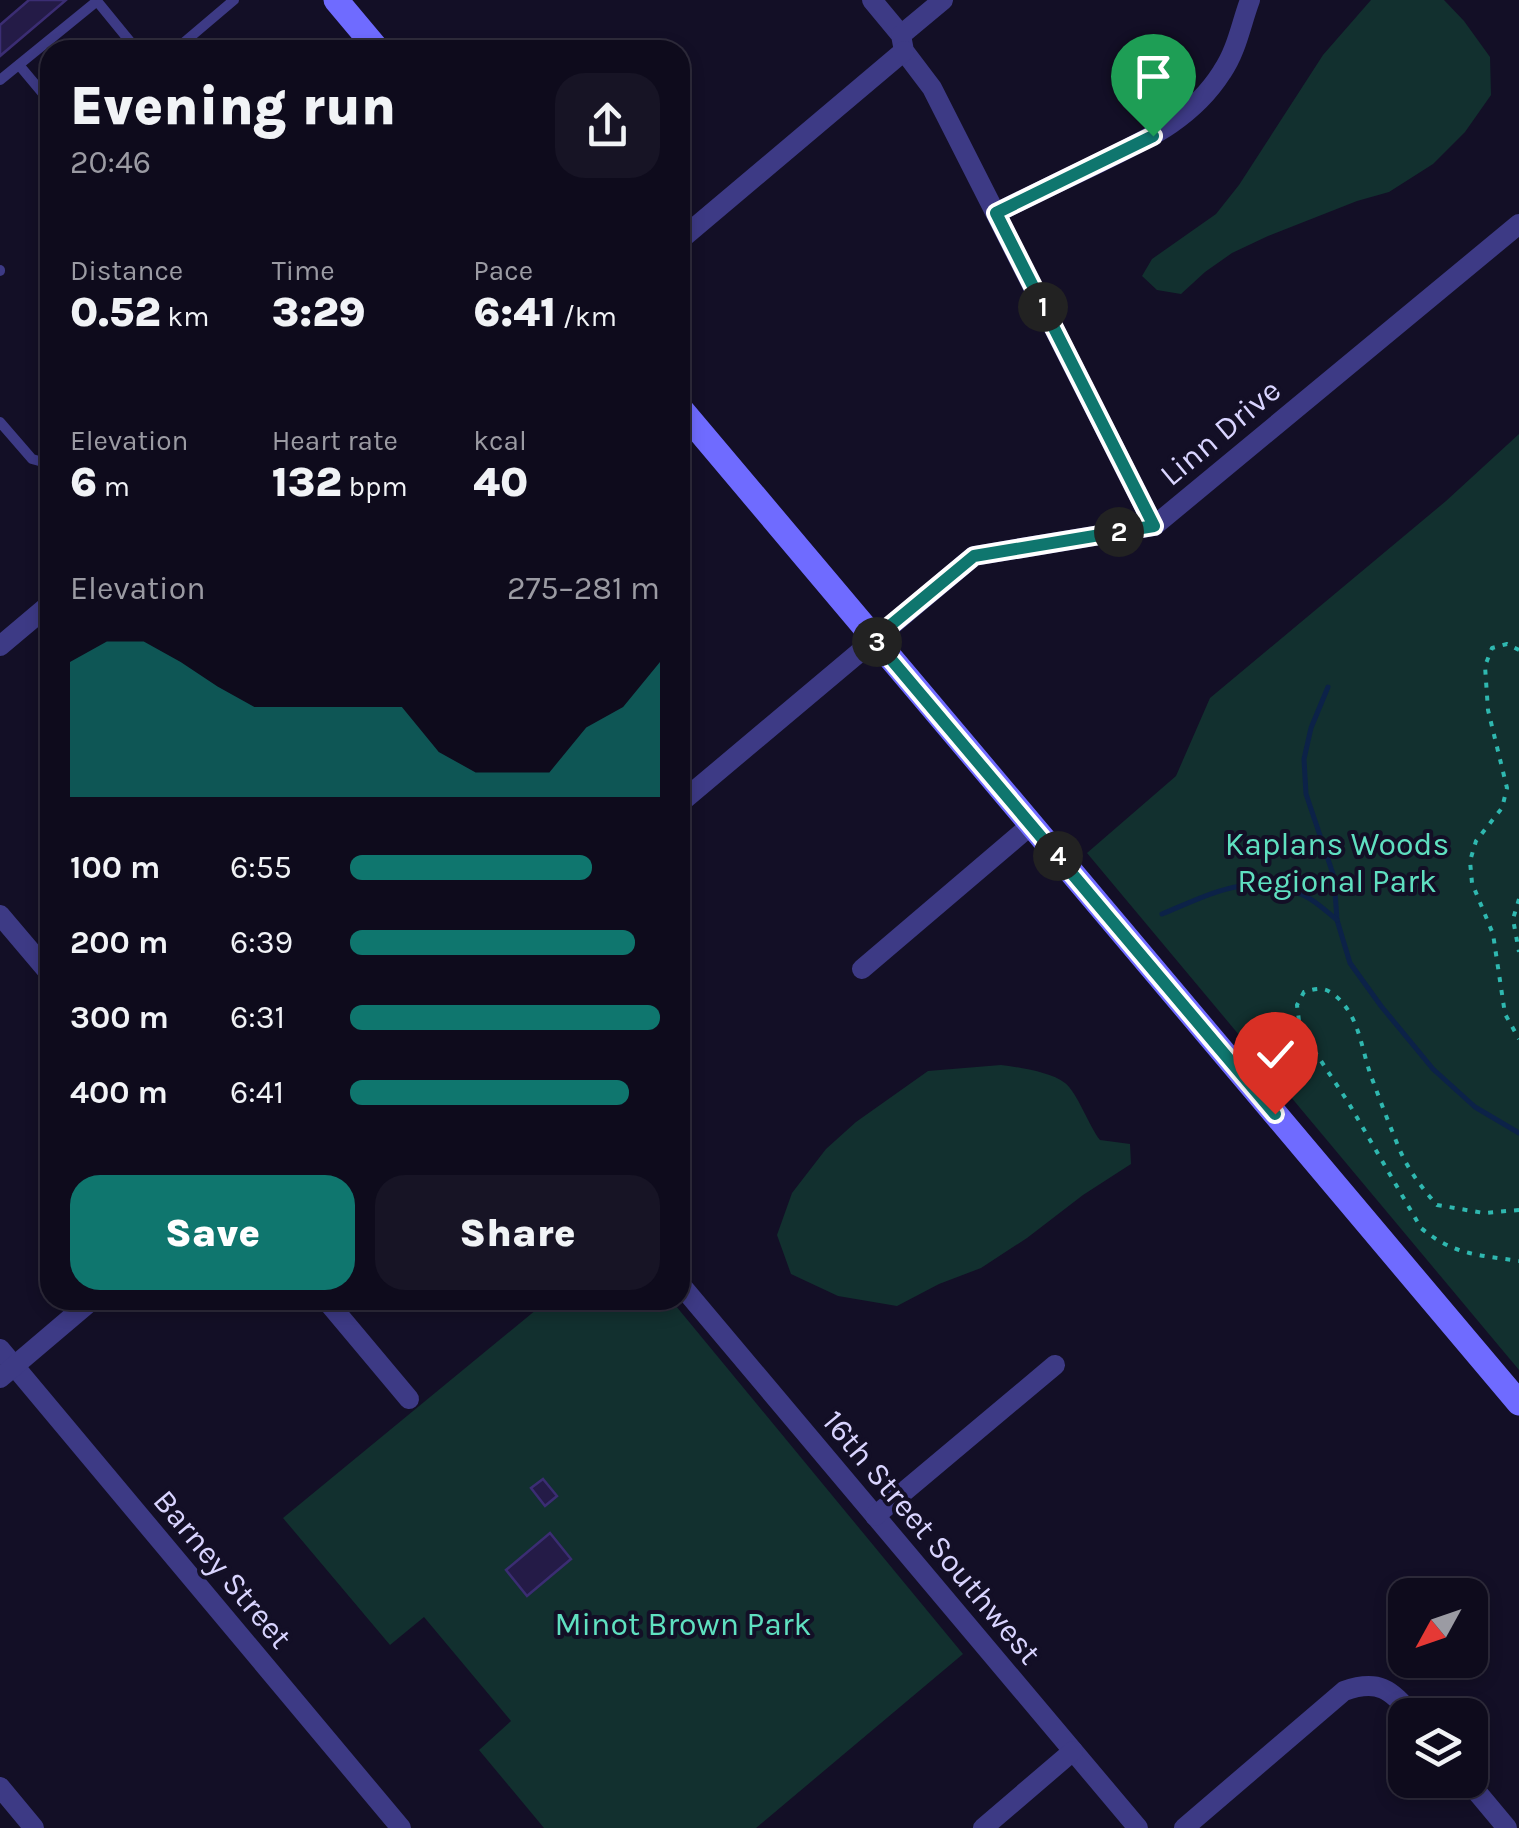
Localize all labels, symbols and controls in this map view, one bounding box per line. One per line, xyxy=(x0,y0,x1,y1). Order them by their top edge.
pin xyxy=(1111,34,1196,137)
icon: arrive xyxy=(1126,49,1181,104)
button: share xyxy=(555,73,660,178)
text: Evening run xyxy=(70,74,396,138)
text: 20:46 xyxy=(70,144,151,181)
text: Distance xyxy=(70,254,183,287)
text: Time xyxy=(272,254,335,287)
text: Pace xyxy=(473,254,533,287)
pin: 1 xyxy=(1018,282,1068,332)
text: 0.52 xyxy=(70,287,161,337)
text: 3:29 xyxy=(272,287,366,337)
text: 6:41 xyxy=(473,287,556,337)
text: 1 xyxy=(1038,290,1048,323)
text: km xyxy=(161,300,209,333)
text: /km xyxy=(556,300,617,333)
street label: Linn Drive xyxy=(1153,371,1288,493)
text: Elevation xyxy=(70,424,189,457)
text: Heart rate xyxy=(272,424,398,457)
text: kcal xyxy=(473,424,527,457)
text: 6 xyxy=(70,457,97,507)
text: 132 xyxy=(272,457,342,507)
text: 40 xyxy=(473,457,528,507)
text: m xyxy=(97,470,130,503)
text: bpm xyxy=(342,470,408,503)
pin: 2 xyxy=(1094,507,1144,557)
text: 2 xyxy=(1111,515,1127,548)
text: Elevation xyxy=(70,570,205,607)
text: 275–281 m xyxy=(507,570,660,607)
pin: 3 xyxy=(852,617,902,667)
text: 3 xyxy=(868,625,886,658)
park label: Kaplans Woods Regional Park xyxy=(1225,826,1449,900)
pin: 4 xyxy=(1033,831,1083,881)
text: 4 xyxy=(1050,839,1066,872)
text: 100 m xyxy=(70,849,160,886)
text: 6:55 xyxy=(230,849,292,886)
text: 200 m xyxy=(70,924,168,961)
text: 6:39 xyxy=(230,924,293,961)
text: 300 m xyxy=(70,999,169,1036)
text: 6:31 xyxy=(230,999,285,1036)
pin xyxy=(1233,1012,1318,1115)
icon: check xyxy=(1248,1027,1303,1082)
text: 400 m xyxy=(70,1074,168,1111)
text: 6:41 xyxy=(230,1074,284,1111)
button: Save xyxy=(70,1175,355,1290)
button: Share xyxy=(375,1175,660,1290)
street label: 16th Street Southwest xyxy=(815,1403,1048,1672)
street label: Barney Street xyxy=(146,1483,300,1656)
north arrow xyxy=(1388,1578,1488,1678)
map controls xyxy=(1388,1578,1488,1798)
park label: Minot Brown Park xyxy=(554,1606,812,1643)
button: layers xyxy=(1388,1698,1488,1798)

